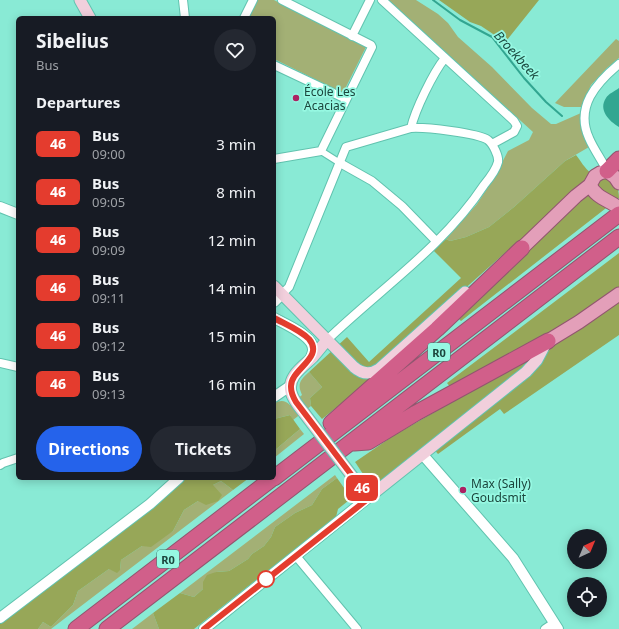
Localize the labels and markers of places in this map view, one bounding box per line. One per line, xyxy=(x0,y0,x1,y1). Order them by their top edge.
place label: École Les Acacias xyxy=(304,83,356,114)
marker: École Les Acacias xyxy=(291,93,301,103)
place label: Max (Sally) Goudsmit xyxy=(471,475,531,506)
marker: Max (Sally) Goudsmit xyxy=(458,485,468,495)
unlabelled marker xyxy=(257,570,275,588)

